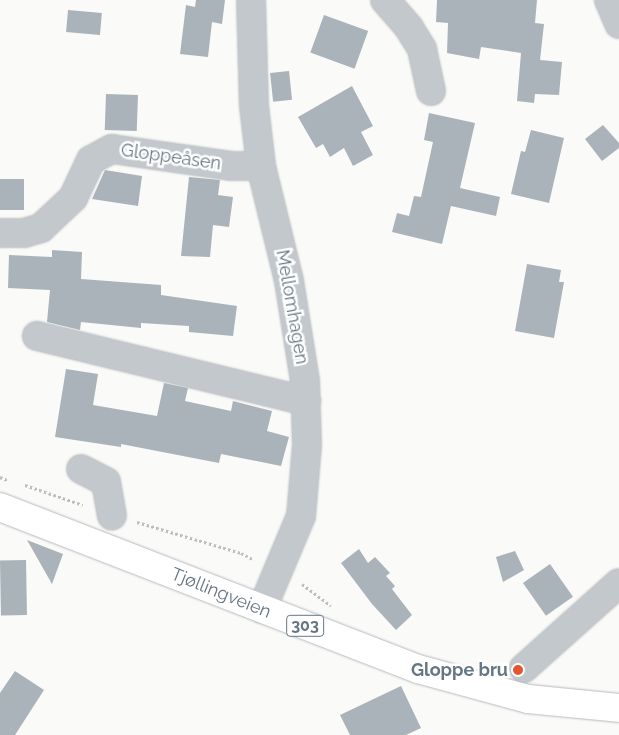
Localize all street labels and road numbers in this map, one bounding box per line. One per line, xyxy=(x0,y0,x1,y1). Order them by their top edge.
street label: Gloppeåsen xyxy=(120,139,222,175)
street label: Mellomhagen xyxy=(271,248,313,366)
street label: Tjøllingveien xyxy=(168,563,274,623)
road number: 303 xyxy=(285,612,325,640)

